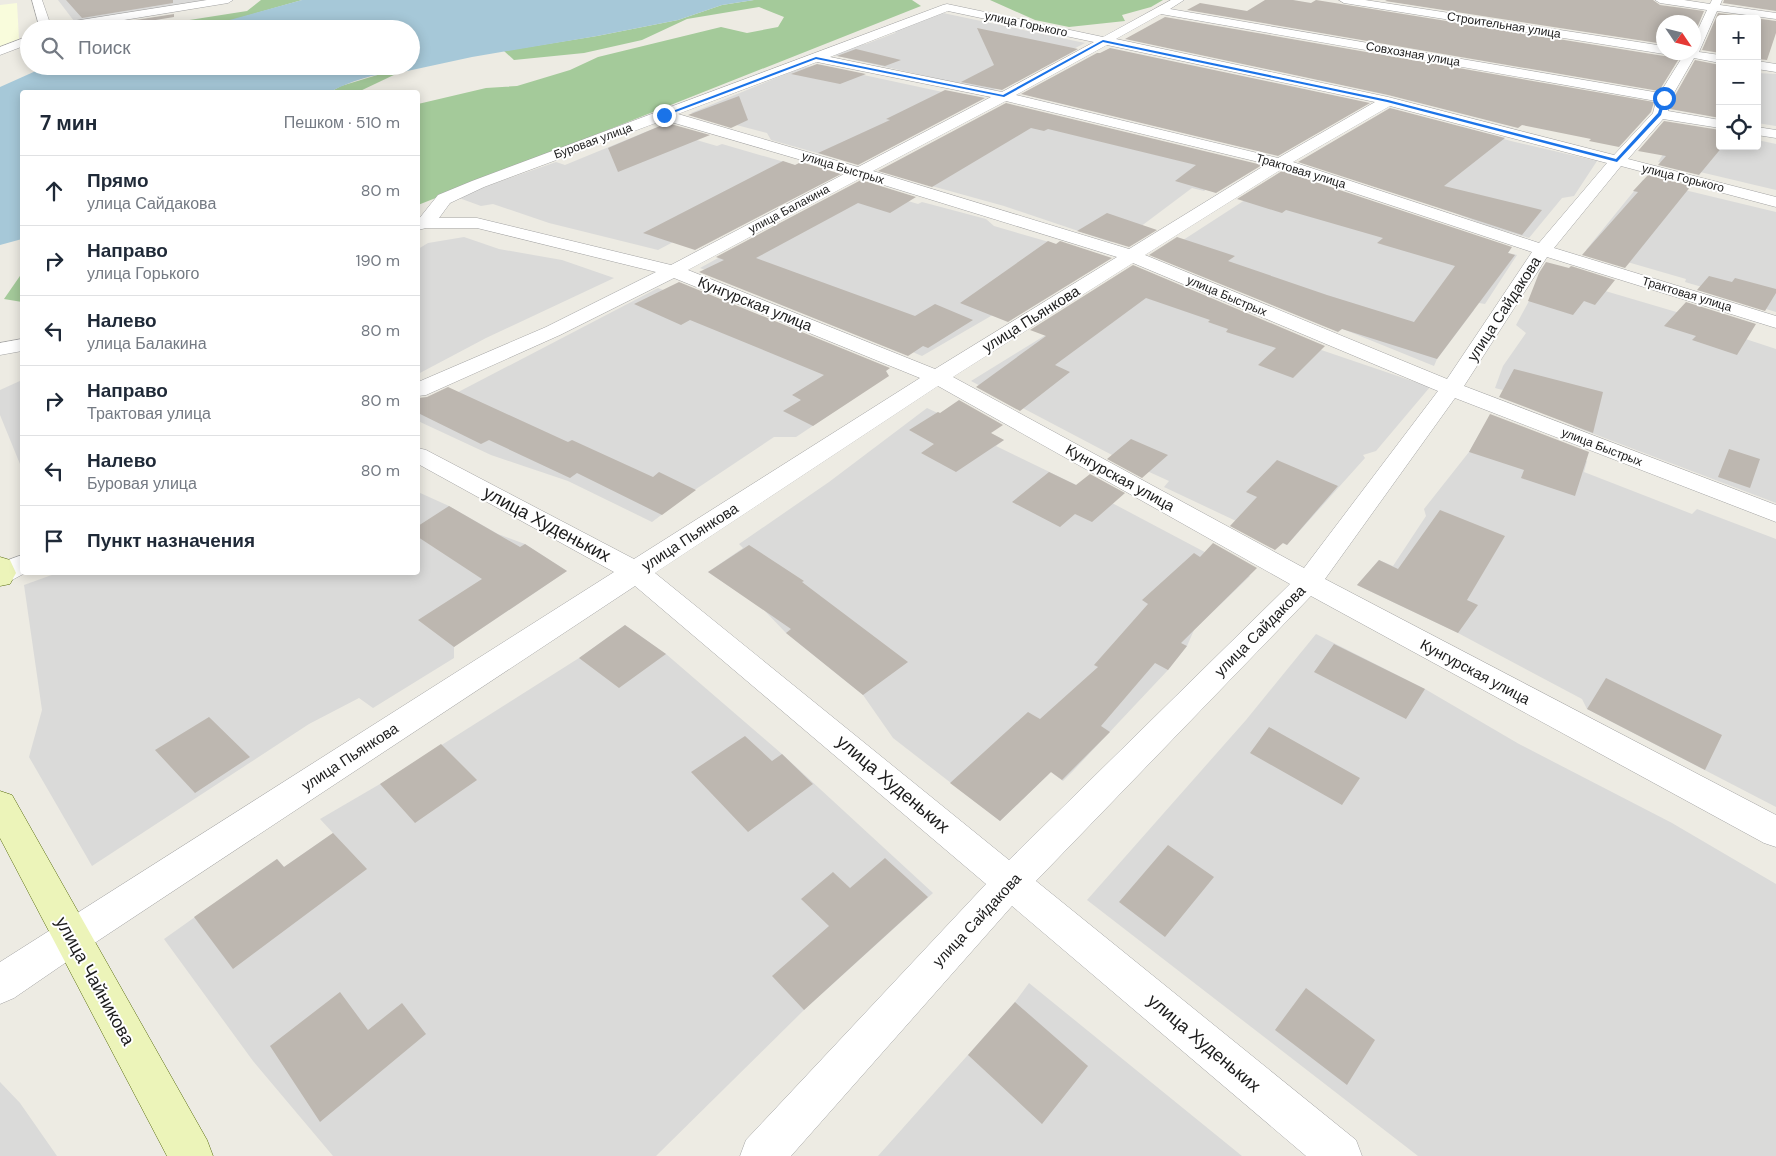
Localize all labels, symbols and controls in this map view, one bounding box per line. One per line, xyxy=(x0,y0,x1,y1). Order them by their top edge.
street label: улица Горького xyxy=(983,7,1069,41)
street label: Строительная улица xyxy=(1446,8,1562,42)
north arrow xyxy=(1656,15,1701,60)
map controls xyxy=(1716,15,1761,150)
button: + xyxy=(1716,15,1761,60)
search box xyxy=(20,20,420,75)
icon: search xyxy=(38,34,66,62)
text: Поиск xyxy=(78,35,131,60)
street label: Совхозная улица xyxy=(1365,38,1462,70)
button: − xyxy=(1716,60,1761,105)
route start xyxy=(1653,87,1676,110)
route end xyxy=(653,104,676,127)
button: locate xyxy=(1716,105,1761,150)
text: 7 мин xyxy=(40,109,97,137)
text: Пешком · 510 m xyxy=(284,112,400,133)
street label: Буровая улица xyxy=(552,119,635,163)
street label: улица Быстрых xyxy=(800,148,886,188)
street label: Трактовая улица xyxy=(1254,150,1348,192)
street label: улица Горького xyxy=(1640,160,1726,196)
text: Прямо xyxy=(87,168,149,193)
icon: ahead xyxy=(40,177,68,205)
text: 80 m xyxy=(361,180,400,201)
street label: улица Балакина xyxy=(746,181,833,237)
text: улица Сайдакова xyxy=(87,193,216,214)
text: Направо xyxy=(87,238,168,263)
icon: right xyxy=(40,247,68,275)
text: 190 m xyxy=(356,250,400,271)
street label: улица Сайдакова xyxy=(1463,252,1546,365)
text: улица Горького xyxy=(87,263,199,284)
street label: Кунгурская улица xyxy=(695,272,816,336)
street label: улица Быстрых xyxy=(1185,272,1269,320)
street label: Трактовая улица xyxy=(1640,273,1734,315)
street label: улица Пьянкова xyxy=(978,281,1084,357)
text: Налево xyxy=(87,308,157,333)
icon: left xyxy=(40,317,68,345)
text: 80 m xyxy=(361,320,400,341)
text: улица Балакина xyxy=(87,333,207,354)
text: Направо xyxy=(87,378,168,403)
icon: right xyxy=(40,387,68,415)
text: 80 m xyxy=(361,390,400,411)
text: Трактовая улица xyxy=(87,403,211,424)
street label: улица Быстрых xyxy=(1559,424,1645,470)
street label: Кунгурская улица xyxy=(1062,440,1179,517)
text: Налево xyxy=(87,448,157,473)
icon: left xyxy=(40,457,68,485)
text: 80 m xyxy=(361,460,400,481)
text: Буровая улица xyxy=(87,473,197,494)
street label: улица Худеньких xyxy=(479,480,615,568)
street label: улица Пьянкова xyxy=(638,498,743,576)
icon: arrive xyxy=(40,527,68,555)
text: Пункт назначения xyxy=(87,528,255,553)
street label: улица Сайдакова xyxy=(1210,581,1310,681)
street label: Кунгурская улица xyxy=(1417,635,1534,710)
street label: улица Пьянкова xyxy=(298,718,403,796)
street label: улица Худеньких xyxy=(831,729,955,839)
street label: улица Сайдакова xyxy=(928,868,1026,971)
street label: улица Чайникова xyxy=(50,912,141,1051)
street label: улица Худеньких xyxy=(1142,988,1266,1098)

